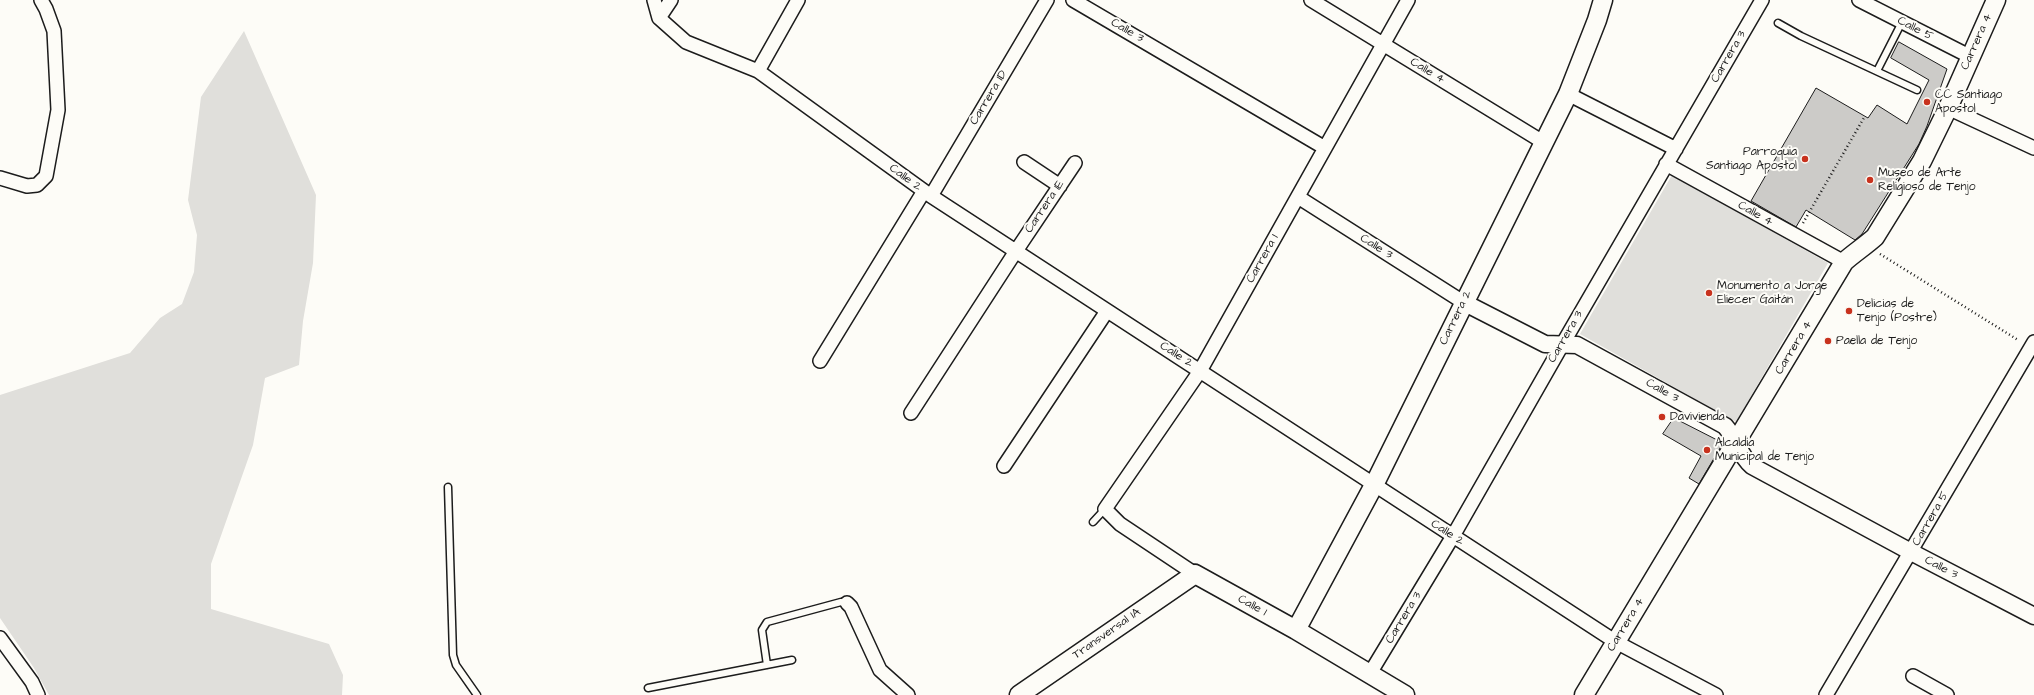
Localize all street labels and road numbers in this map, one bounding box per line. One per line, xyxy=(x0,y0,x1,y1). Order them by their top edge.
street label: Carrera 4 xyxy=(1958,12,1996,72)
street label: Calle 5 xyxy=(1895,14,1935,44)
street label: Calle 3 xyxy=(1108,16,1146,46)
street label: Carrera 3 xyxy=(1708,28,1750,86)
street label: Calle 4 xyxy=(1407,55,1447,87)
street label: Carrera 1D xyxy=(967,68,1011,128)
street label: Calle 2 xyxy=(886,161,924,195)
street label: Carrera 1E xyxy=(1022,178,1068,236)
street label: Calle 4 xyxy=(1735,199,1775,229)
street label: Calle 3 xyxy=(1357,231,1395,263)
street label: Carrera 1 xyxy=(1244,232,1282,286)
street label: Carrera 2 xyxy=(1437,288,1475,348)
street label: Carrera 3 xyxy=(1545,308,1587,366)
street label: Carrera 4 xyxy=(1772,319,1816,377)
street label: Calle 2 xyxy=(1157,339,1195,371)
street label: Calle 3 xyxy=(1643,376,1681,406)
street label: Carrera 5 xyxy=(1910,489,1952,549)
street label: Calle 2 xyxy=(1428,517,1466,549)
street label: Calle 3 xyxy=(1922,553,1960,583)
street label: Carrera 3 xyxy=(1383,589,1425,647)
street label: Calle 1 xyxy=(1235,592,1269,620)
street label: Carrera 4 xyxy=(1604,596,1648,654)
street label: Transversal 1A xyxy=(1070,605,1144,663)

